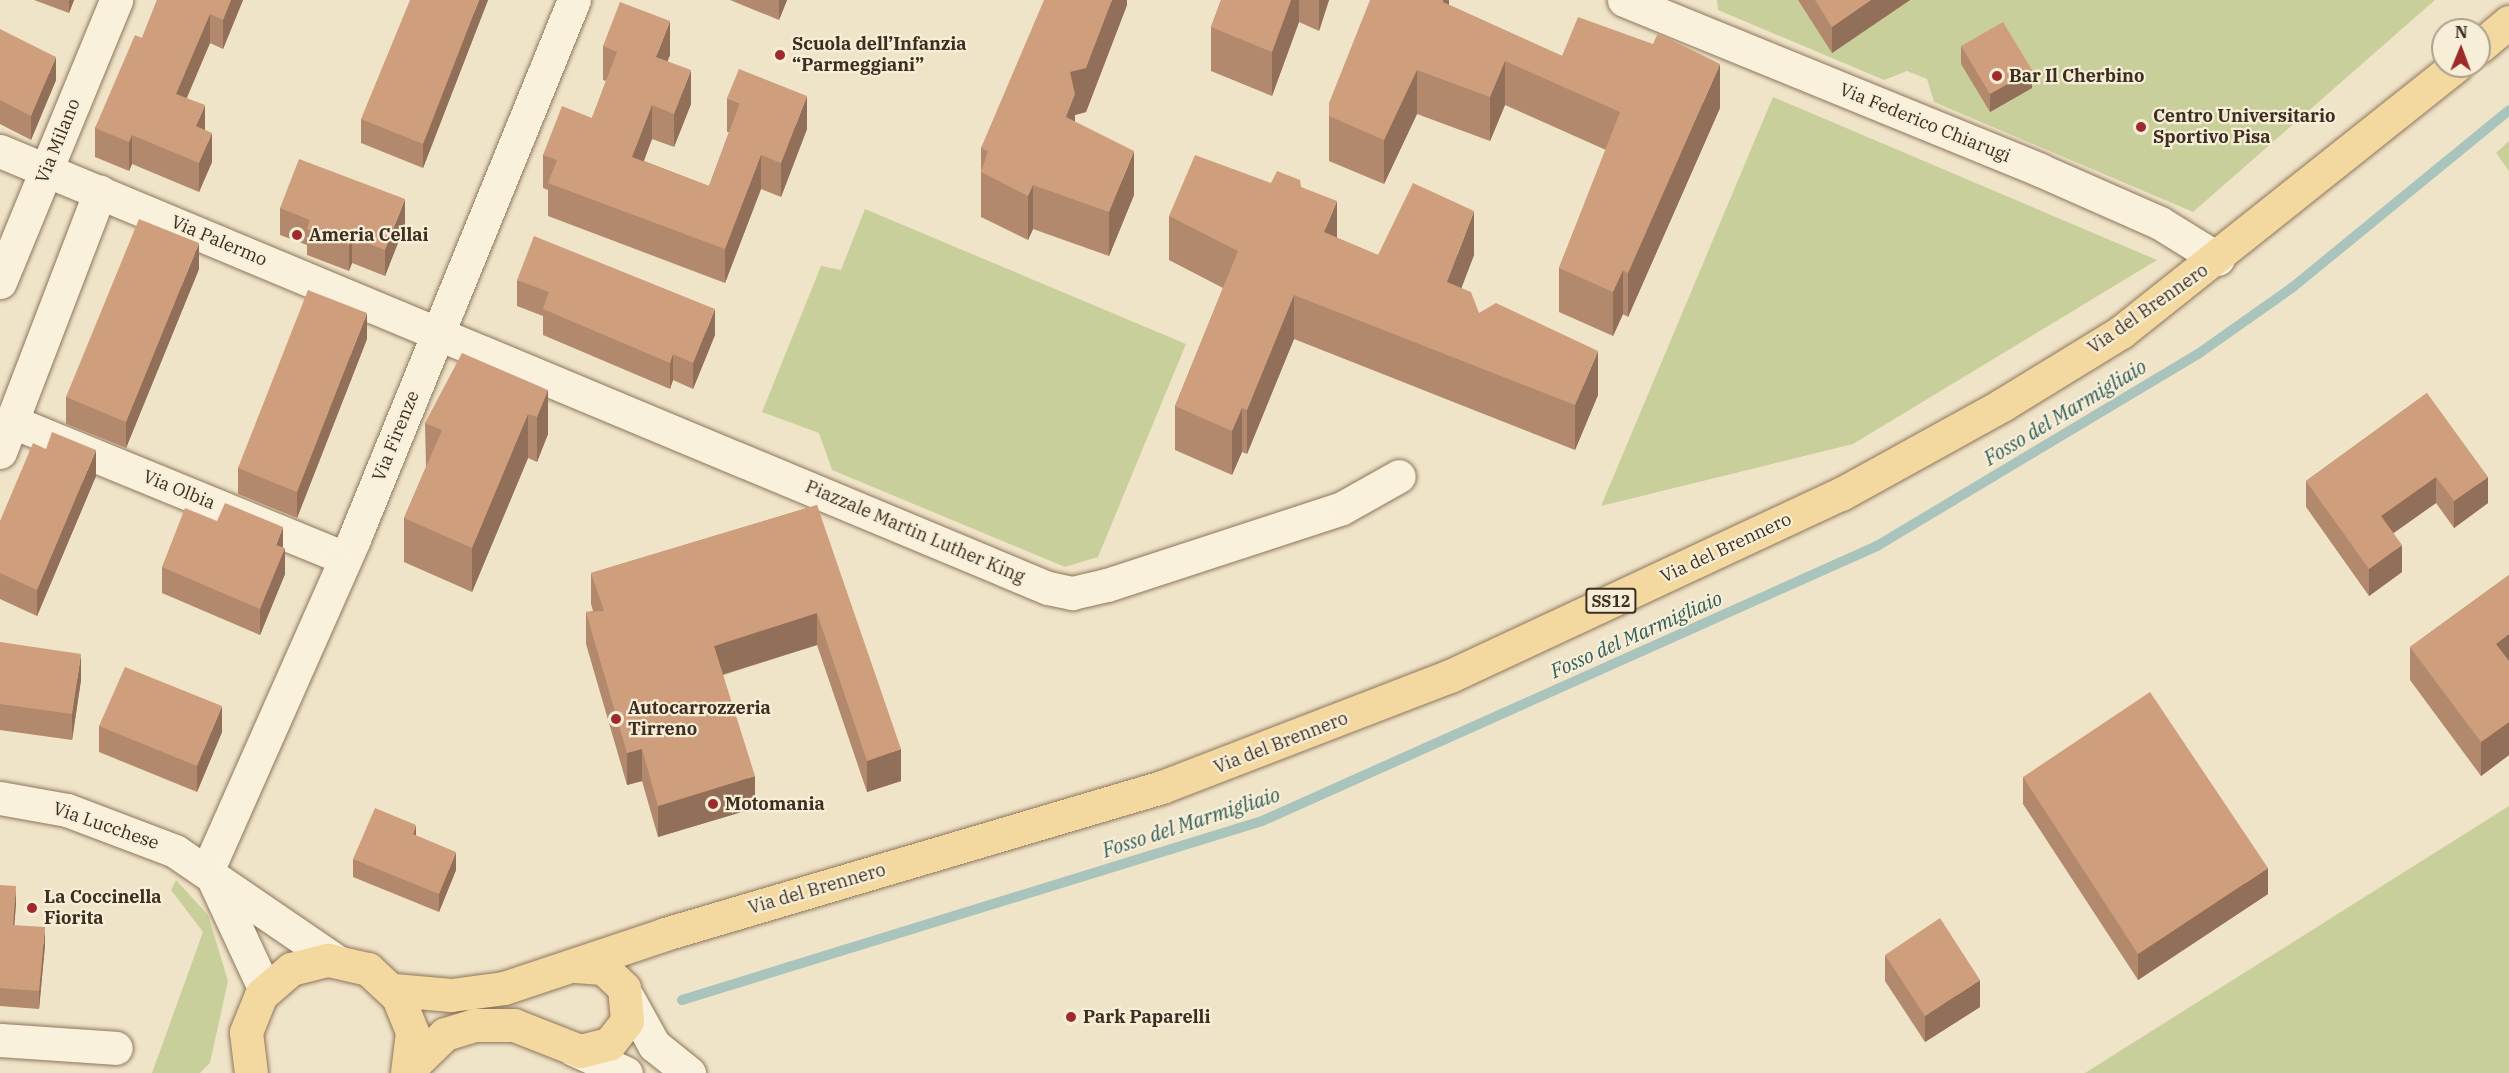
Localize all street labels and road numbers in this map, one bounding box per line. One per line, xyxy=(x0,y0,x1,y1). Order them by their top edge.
street label: Via Federico Chiarugi xyxy=(1836,79,2014,167)
street label: Via Milano xyxy=(31,95,85,187)
street label: Via Palermo xyxy=(168,211,270,271)
street label: Via del Brennero xyxy=(2084,259,2212,359)
street label: Via Firenze xyxy=(368,388,424,484)
street label: Via Olbia xyxy=(140,466,218,514)
street label: Piazzale Martin Luther King xyxy=(802,476,1028,588)
street label: Via del Brennero xyxy=(1657,508,1795,588)
road number: SS12 xyxy=(1584,588,1638,614)
street label: Via del Brennero xyxy=(1211,707,1351,779)
street label: Via Lucchese xyxy=(50,798,162,854)
street label: Via del Brennero xyxy=(746,859,888,919)

